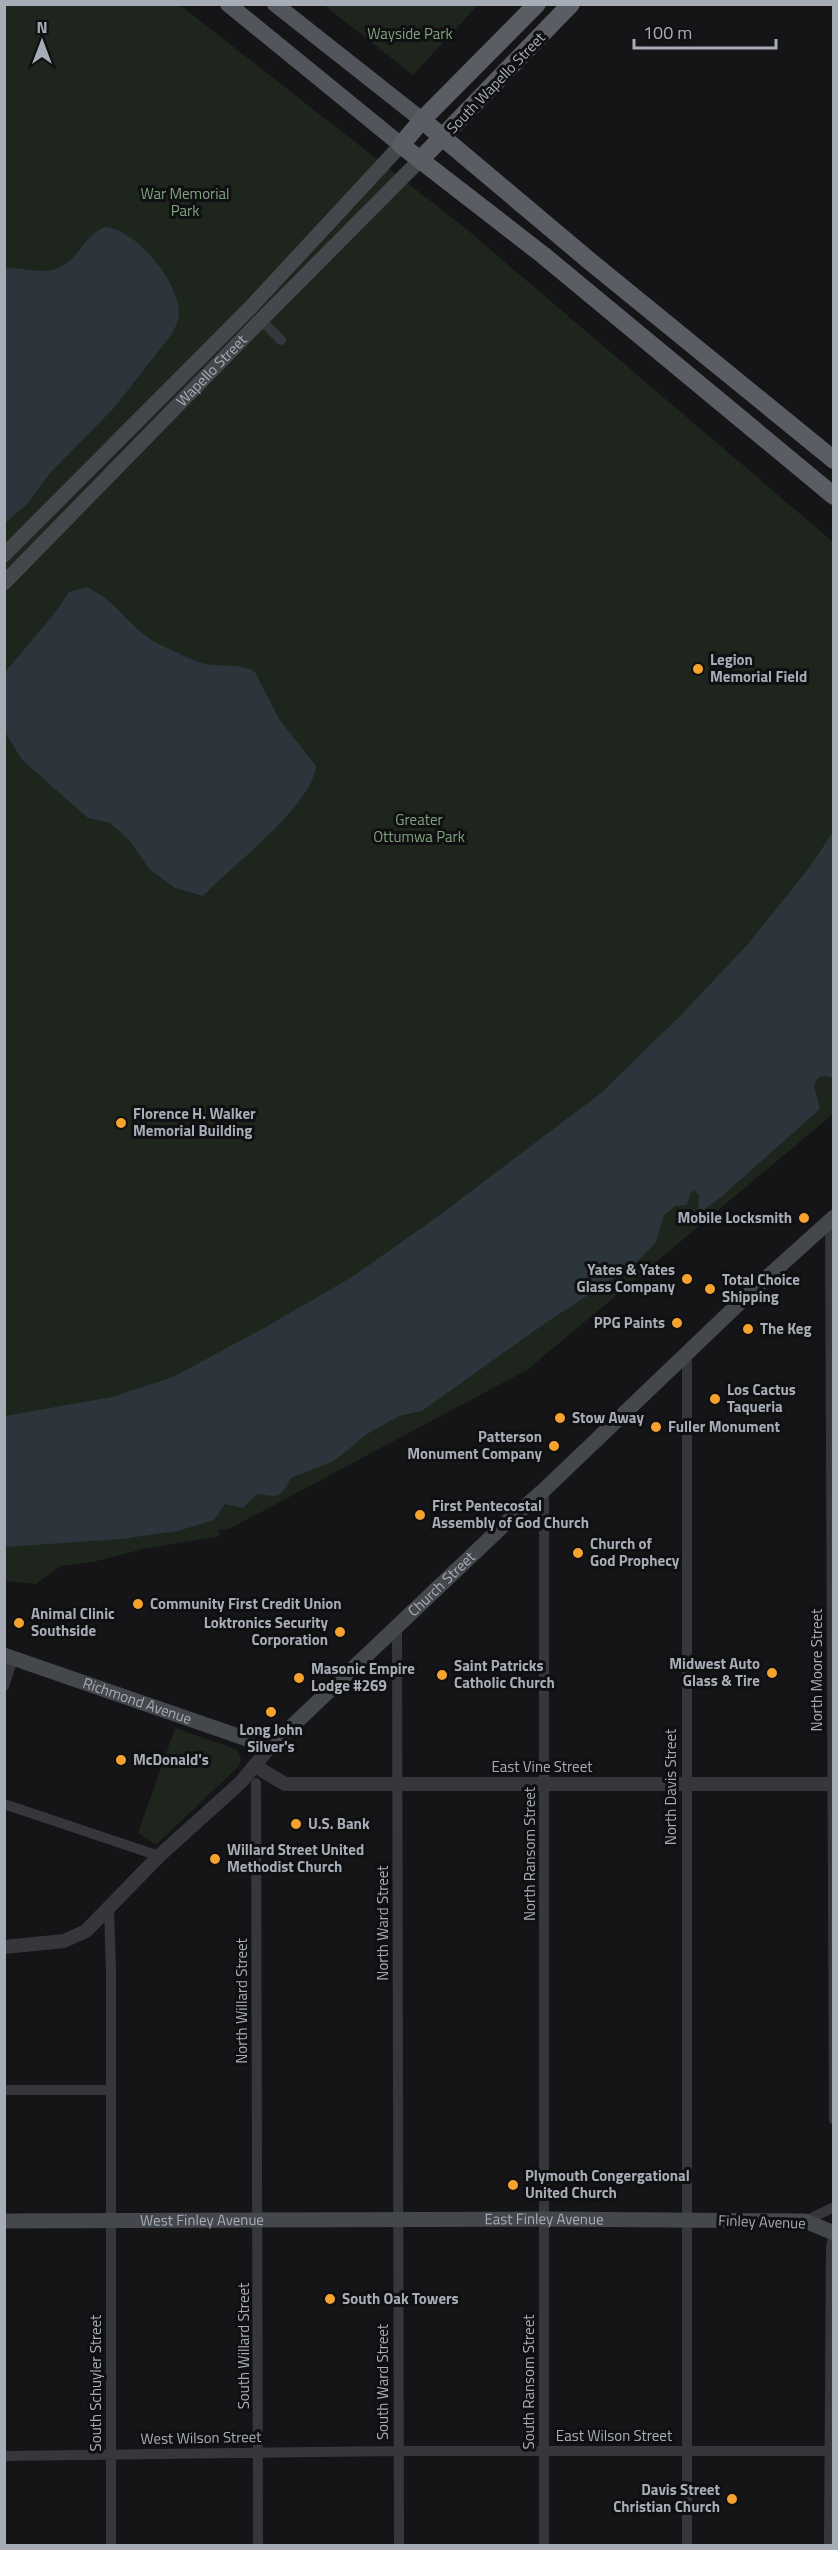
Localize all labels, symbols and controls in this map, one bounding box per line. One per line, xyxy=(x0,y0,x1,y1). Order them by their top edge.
north arrow xyxy=(12,12,72,72)
scale bar xyxy=(634,12,776,50)
text: N xyxy=(36,15,48,39)
text: 100 m xyxy=(643,19,692,46)
park label: Wayside Park xyxy=(367,22,453,45)
street label: South Wapello Street xyxy=(441,26,551,139)
park label: War Memorial Park xyxy=(140,182,230,222)
street label: Wapello Street xyxy=(171,328,252,412)
place label: Legion Memorial Field xyxy=(710,648,807,688)
marker: Legion Memorial Field xyxy=(691,662,705,676)
park label: Greater Ottumwa Park xyxy=(373,808,465,848)
place label: Florence H. Walker Memorial Building xyxy=(133,1102,256,1142)
marker: Florence H. Walker Memorial Building xyxy=(114,1116,128,1130)
place label: Mobile Locksmith xyxy=(677,1206,792,1229)
marker: Mobile Locksmith xyxy=(797,1211,811,1225)
place label: Yates & Yates Glass Company xyxy=(577,1258,675,1298)
place label: Total Choice Shipping xyxy=(722,1268,800,1308)
marker: Yates & Yates Glass Company xyxy=(680,1272,694,1286)
marker: Total Choice Shipping xyxy=(703,1282,717,1296)
place label: PPG Paints xyxy=(594,1311,665,1334)
marker: PPG Paints xyxy=(670,1316,684,1330)
place label: The Keg xyxy=(760,1317,811,1340)
marker: The Keg xyxy=(741,1322,755,1336)
place label: Los Cactus Taqueria xyxy=(727,1378,796,1418)
marker: Los Cactus Taqueria xyxy=(708,1392,722,1406)
place label: Stow Away xyxy=(572,1406,644,1429)
marker: Stow Away xyxy=(553,1411,567,1425)
place label: Fuller Monument xyxy=(668,1415,781,1438)
marker: Fuller Monument xyxy=(649,1420,663,1434)
place label: Patterson Monument Company xyxy=(407,1425,542,1465)
marker: Patterson Monument Company xyxy=(547,1439,561,1453)
place label: First Pentecostal Assembly of God Church xyxy=(432,1494,589,1534)
marker: First Pentecostal Assembly of God Church xyxy=(413,1508,427,1522)
place label: Church of God Prophecy xyxy=(590,1532,680,1572)
street label: Church Street xyxy=(402,1545,481,1622)
marker: Church of God Prophecy xyxy=(571,1546,585,1560)
place label: Community First Credit Union xyxy=(150,1592,342,1615)
marker: Community First Credit Union xyxy=(131,1597,145,1611)
place label: Animal Clinic Southside xyxy=(31,1602,115,1642)
street label: North Moore Street xyxy=(805,1608,828,1731)
place label: Loktronics Security Corporation xyxy=(204,1611,328,1651)
marker: Animal Clinic Southside xyxy=(12,1616,26,1630)
marker: Loktronics Security Corporation xyxy=(333,1625,347,1639)
place label: Midwest Auto Glass & Tire xyxy=(669,1652,760,1692)
place label: Saint Patricks Catholic Church xyxy=(454,1654,555,1694)
place label: Masonic Empire Lodge #269 xyxy=(311,1657,415,1697)
marker: Midwest Auto Glass & Tire xyxy=(765,1666,779,1680)
marker: Saint Patricks Catholic Church xyxy=(435,1668,449,1682)
street label: Richmond Avenue xyxy=(80,1671,195,1730)
marker: Masonic Empire Lodge #269 xyxy=(292,1671,306,1685)
marker: Long John Silver's xyxy=(264,1705,278,1719)
place label: Long John Silver's xyxy=(239,1718,303,1758)
street label: North Davis Street xyxy=(659,1728,682,1845)
place label: McDonald's xyxy=(133,1748,209,1771)
marker: McDonald's xyxy=(114,1753,128,1767)
street label: East Vine Street xyxy=(492,1755,593,1778)
street label: North Ransom Street xyxy=(518,1786,541,1921)
place label: U.S. Bank xyxy=(308,1812,370,1835)
marker: U.S. Bank xyxy=(289,1817,303,1831)
place label: Willard Street United Methodist Church xyxy=(227,1838,364,1878)
marker: Willard Street United Methodist Church xyxy=(208,1852,222,1866)
street label: North Ward Street xyxy=(371,1865,394,1981)
street label: North Willard Street xyxy=(230,1937,253,2064)
place label: Plymouth Congergational United Church xyxy=(525,2164,690,2204)
marker: Plymouth Congergational United Church xyxy=(506,2178,520,2192)
street label: East Finley Avenue xyxy=(484,2207,604,2230)
street label: West Finley Avenue xyxy=(140,2208,264,2231)
street label: Finley Avenue xyxy=(718,2208,806,2235)
street label: South Willard Street xyxy=(232,2282,255,2409)
place label: South Oak Towers xyxy=(342,2287,459,2310)
marker: South Oak Towers xyxy=(323,2292,337,2306)
street label: South Schuyler Street xyxy=(84,2314,107,2451)
street label: South Ransom Street xyxy=(517,2314,540,2449)
street label: South Ward Street xyxy=(371,2323,394,2440)
street label: East Wilson Street xyxy=(556,2424,673,2447)
street label: West Wilson Street xyxy=(140,2425,262,2450)
place label: Davis Street Christian Church xyxy=(613,2478,721,2518)
marker: Davis Street Christian Church xyxy=(725,2492,739,2506)

